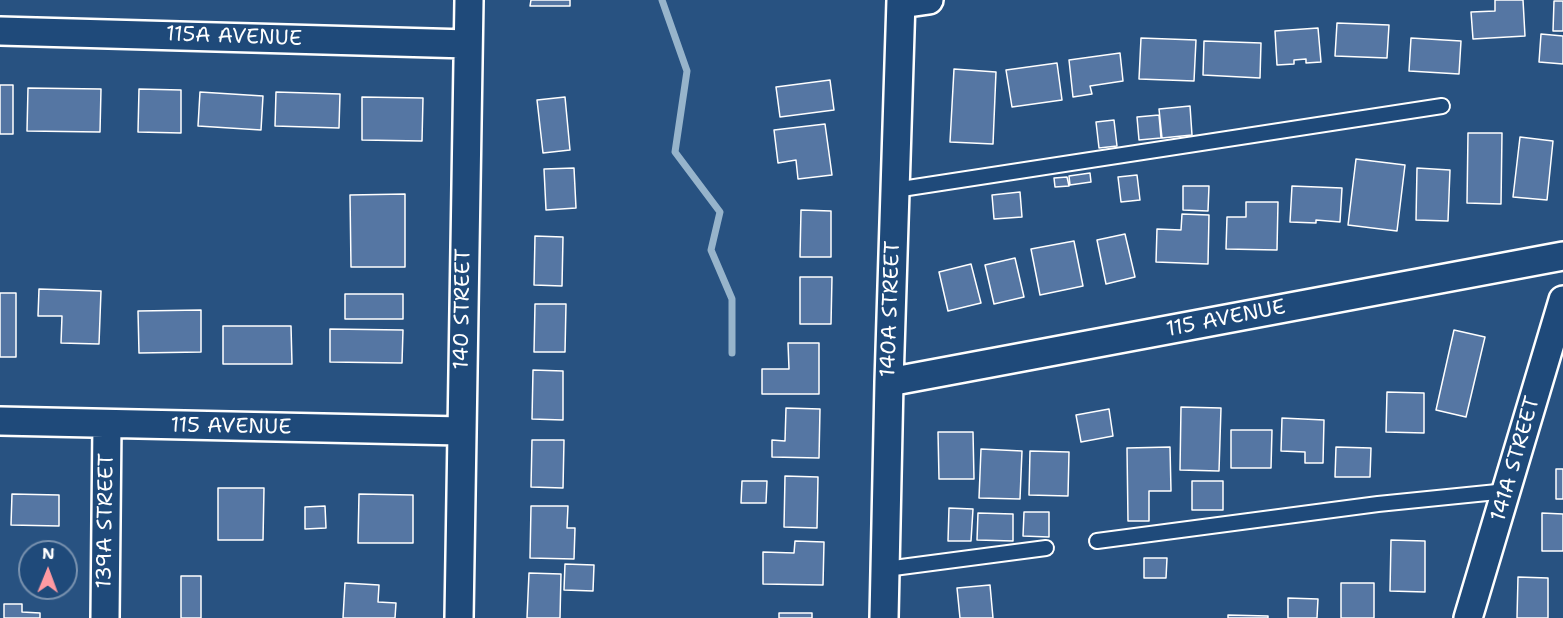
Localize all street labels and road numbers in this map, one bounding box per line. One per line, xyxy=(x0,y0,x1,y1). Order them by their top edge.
street label: 115A AVENUE xyxy=(165,22,303,52)
street label: 140A STREET xyxy=(876,240,906,378)
street label: 140 STREET xyxy=(449,248,477,370)
street label: 115 AVENUE xyxy=(1164,295,1288,343)
street label: 141A STREET xyxy=(1486,394,1546,524)
street label: 115 AVENUE xyxy=(170,413,292,441)
street label: 139A STREET xyxy=(92,453,120,589)

